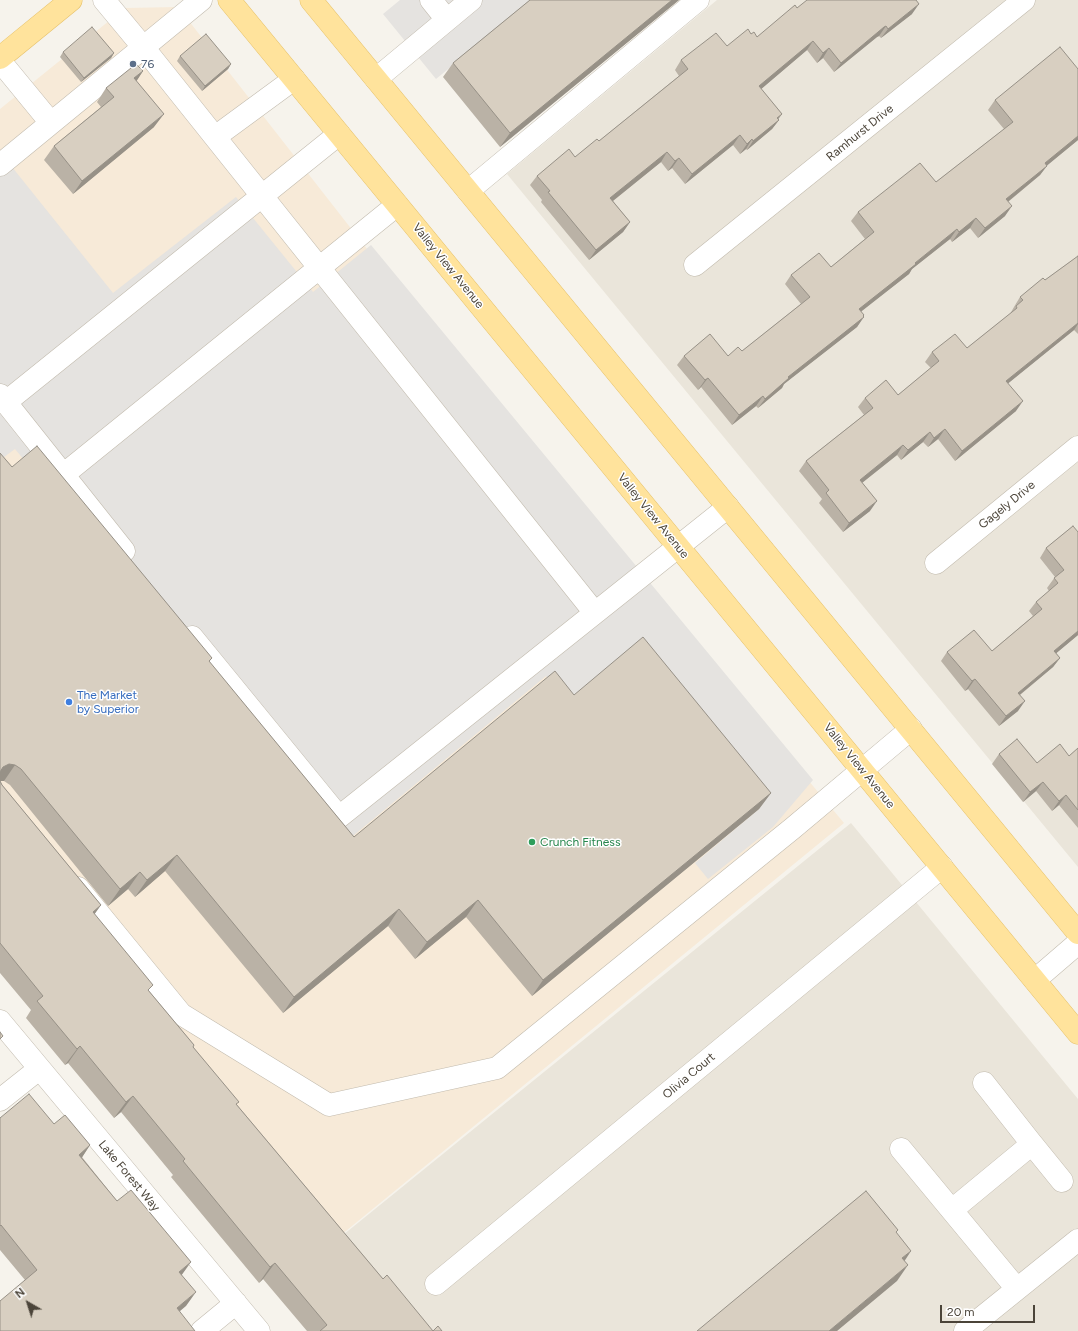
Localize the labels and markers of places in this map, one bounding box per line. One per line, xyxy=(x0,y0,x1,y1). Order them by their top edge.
place label: 76 xyxy=(141,57,154,71)
marker: 76 xyxy=(128,59,138,69)
place label: The Market by Superior xyxy=(77,688,139,716)
marker: The Market by Superior xyxy=(64,697,74,707)
place label: Crunch Fitness xyxy=(540,835,621,849)
marker: Crunch Fitness xyxy=(527,837,537,847)

